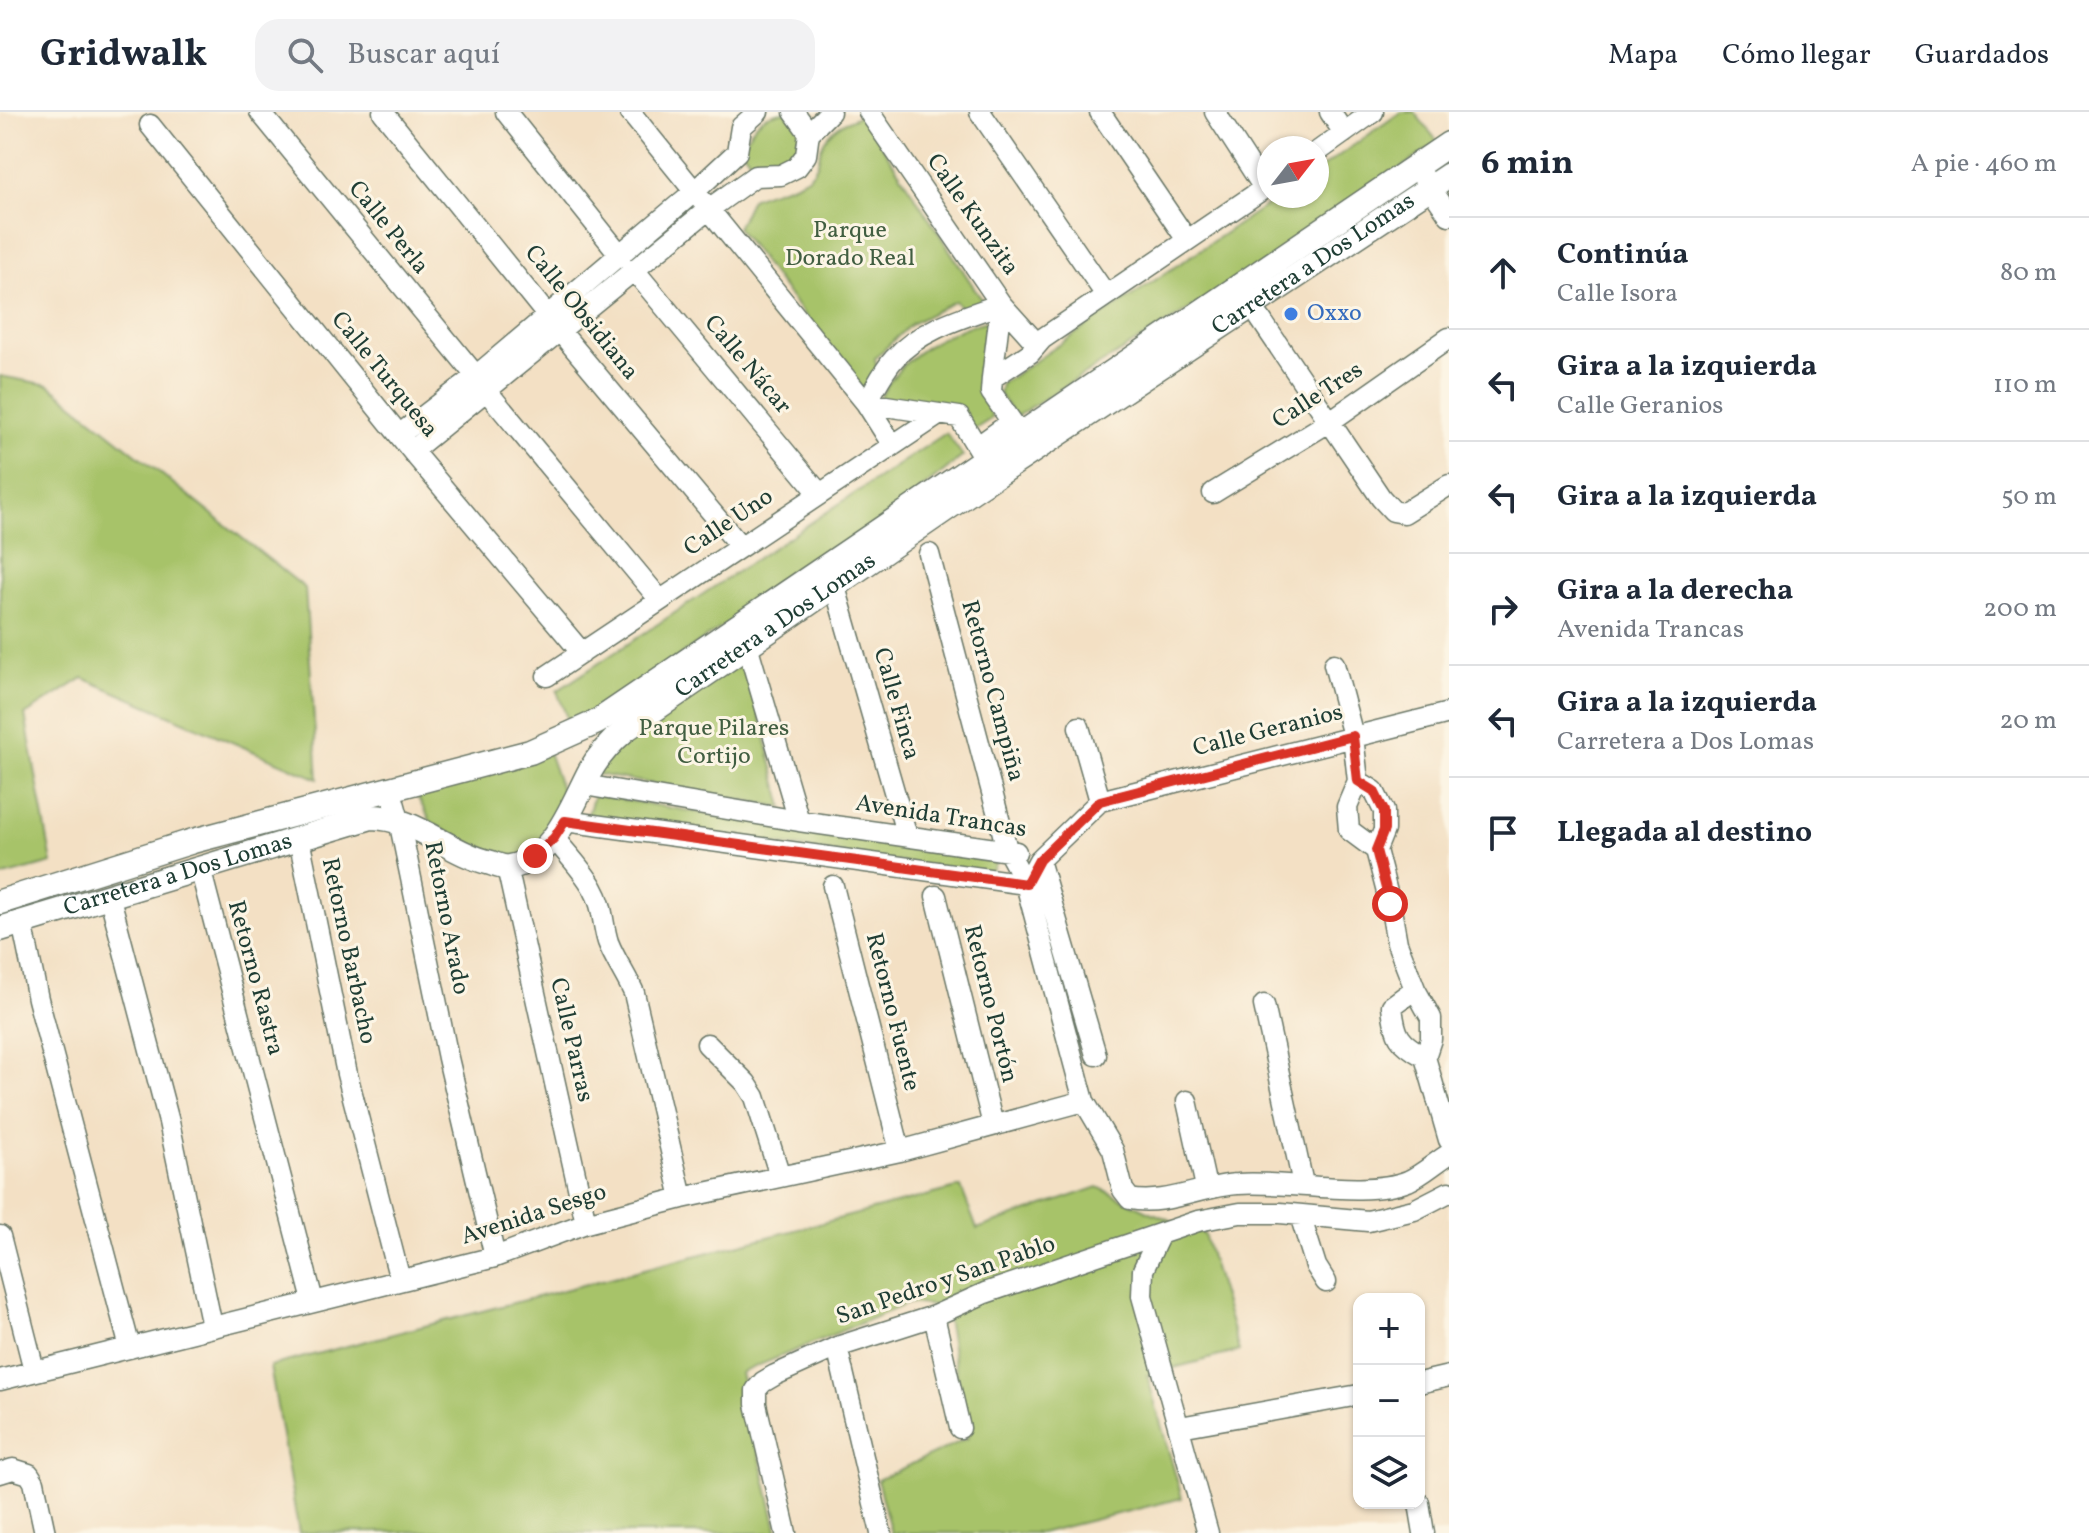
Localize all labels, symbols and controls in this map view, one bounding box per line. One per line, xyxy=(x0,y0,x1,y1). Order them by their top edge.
search box xyxy=(255,19,815,91)
text: Gridwalk xyxy=(40,29,207,82)
icon: search xyxy=(283,33,327,77)
text: Buscar aquí xyxy=(347,34,500,76)
text: Mapa xyxy=(1608,36,1678,75)
text: Cómo llegar xyxy=(1722,36,1871,75)
text: Guardados xyxy=(1915,36,2049,75)
north arrow xyxy=(1257,136,1329,208)
text: 6 min xyxy=(1481,141,1574,188)
text: A pie · 460 m xyxy=(1911,146,2057,182)
street label: Calle Kunzita xyxy=(917,147,1027,283)
street label: Calle Perla xyxy=(339,174,437,282)
street label: Carretera a Dos Lomas xyxy=(1205,185,1422,344)
park label: Parque Dorado Real xyxy=(785,214,915,276)
text: Continúa xyxy=(1557,234,1689,276)
street label: Calle Obsidiana xyxy=(516,238,646,388)
icon: ahead xyxy=(1481,251,1525,295)
text: 80 m xyxy=(2000,255,2057,291)
text: Calle Isora xyxy=(1557,276,1678,312)
place label: Oxxo xyxy=(1307,297,1362,331)
street label: Calle Turquesa xyxy=(322,304,446,446)
marker: Oxxo xyxy=(1282,305,1300,323)
street label: Calle Nácar xyxy=(695,308,799,422)
text: Gira a la izquierda xyxy=(1557,346,1817,388)
street label: Calle Tres xyxy=(1266,354,1370,438)
icon: left xyxy=(1481,363,1525,407)
text: 110 m xyxy=(1993,367,2057,403)
text: Calle Geranios xyxy=(1557,388,1723,424)
icon: left xyxy=(1481,475,1525,519)
text: Gira a la izquierda xyxy=(1557,476,1817,518)
text: 50 m xyxy=(2001,479,2057,515)
street label: Calle Uno xyxy=(677,481,781,565)
street label: Carretera a Dos Lomas xyxy=(668,545,883,707)
text: Gira a la derecha xyxy=(1557,570,1793,612)
icon: right xyxy=(1481,587,1525,631)
text: 200 m xyxy=(1983,591,2057,627)
street label: Retorno Campiña xyxy=(951,597,1033,785)
text: Avenida Trancas xyxy=(1557,612,1744,648)
street label: Calle Finca xyxy=(864,644,928,764)
text: Gira a la izquierda xyxy=(1557,682,1817,724)
street label: Calle Geranios xyxy=(1189,696,1347,766)
icon: left xyxy=(1481,699,1525,743)
text: 20 m xyxy=(1999,703,2057,739)
park label: Parque Pilares Cortijo xyxy=(639,712,789,774)
text: Carretera a Dos Lomas xyxy=(1557,724,1814,760)
street label: Avenida Trancas xyxy=(853,787,1029,847)
icon: arrive xyxy=(1481,811,1525,855)
text: Llegada al destino xyxy=(1557,812,1812,854)
street label: Carretera a Dos Lomas xyxy=(59,825,297,926)
street label: Retorno Arado xyxy=(414,838,478,998)
route end xyxy=(517,838,553,874)
street label: Retorno Barbacho xyxy=(312,855,384,1047)
route start xyxy=(1372,886,1408,922)
street label: Retorno Rastra xyxy=(218,897,292,1059)
street label: Retorno Portón xyxy=(954,921,1026,1087)
street label: Retorno Fuente xyxy=(856,929,928,1095)
street label: Calle Parras xyxy=(540,975,602,1105)
street label: Avenida Sesgo xyxy=(457,1175,611,1255)
street label: San Pedro y San Pablo xyxy=(832,1228,1060,1334)
map controls xyxy=(1353,1293,1425,1509)
button: + xyxy=(1353,1293,1425,1365)
button: − xyxy=(1353,1365,1425,1437)
button: layers xyxy=(1353,1437,1425,1509)

